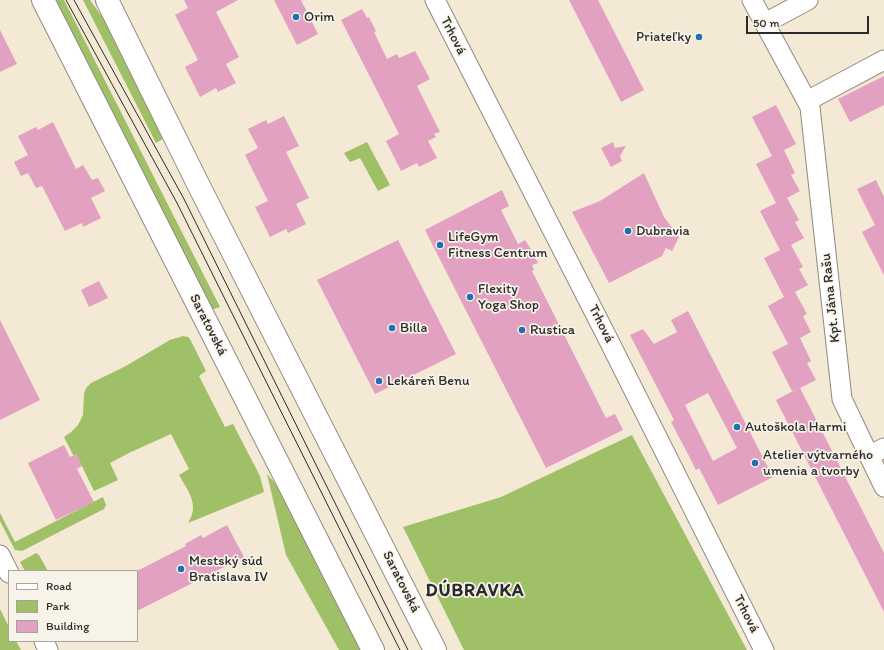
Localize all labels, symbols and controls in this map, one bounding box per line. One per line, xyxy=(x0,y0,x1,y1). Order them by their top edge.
scale bar xyxy=(748,8,871,34)
place label: Orim xyxy=(304,9,335,25)
marker: Orim xyxy=(291,12,301,22)
street label: Trhová xyxy=(436,14,470,58)
text: 50 m xyxy=(753,16,779,30)
place label: Priateľky xyxy=(636,29,691,45)
marker: Priateľky xyxy=(694,32,704,42)
place label: Dubravia xyxy=(636,223,690,239)
marker: Dubravia xyxy=(623,226,633,236)
place label: LifeGym Fitness Centrum xyxy=(448,229,548,262)
marker: LifeGym Fitness Centrum xyxy=(435,240,445,250)
street label: Kpt. Jána Rašu xyxy=(818,252,844,344)
place label: Flexity Yoga Shop xyxy=(478,281,539,314)
street label: Saratovská xyxy=(185,291,231,359)
marker: Flexity Yoga Shop xyxy=(465,292,475,302)
street label: Trhová xyxy=(584,302,618,346)
place label: Billa xyxy=(400,320,427,336)
place label: Rustica xyxy=(530,322,575,338)
marker: Billa xyxy=(387,323,397,333)
marker: Rustica xyxy=(517,325,527,335)
place label: Lekáreň Benu xyxy=(387,373,470,389)
marker: Lekáreň Benu xyxy=(374,376,384,386)
place label: Autoškola Harmi xyxy=(745,419,846,435)
marker: Autoškola Harmi xyxy=(732,422,742,432)
place label: Atelier výtvarného umenia a tvorby xyxy=(763,447,873,480)
marker: Atelier výtvarného umenia a tvorby xyxy=(750,458,760,468)
street label: Saratovská xyxy=(378,548,424,616)
place label: Mestský súd Bratislava IV xyxy=(189,553,268,586)
marker: Mestský súd Bratislava IV xyxy=(176,564,186,574)
legend xyxy=(8,570,138,642)
text: Road xyxy=(46,579,72,593)
district label: DÚBRAVKA xyxy=(426,580,524,602)
street label: Trhová xyxy=(729,592,763,636)
text: Park xyxy=(46,599,70,613)
text: Building xyxy=(46,619,89,633)

